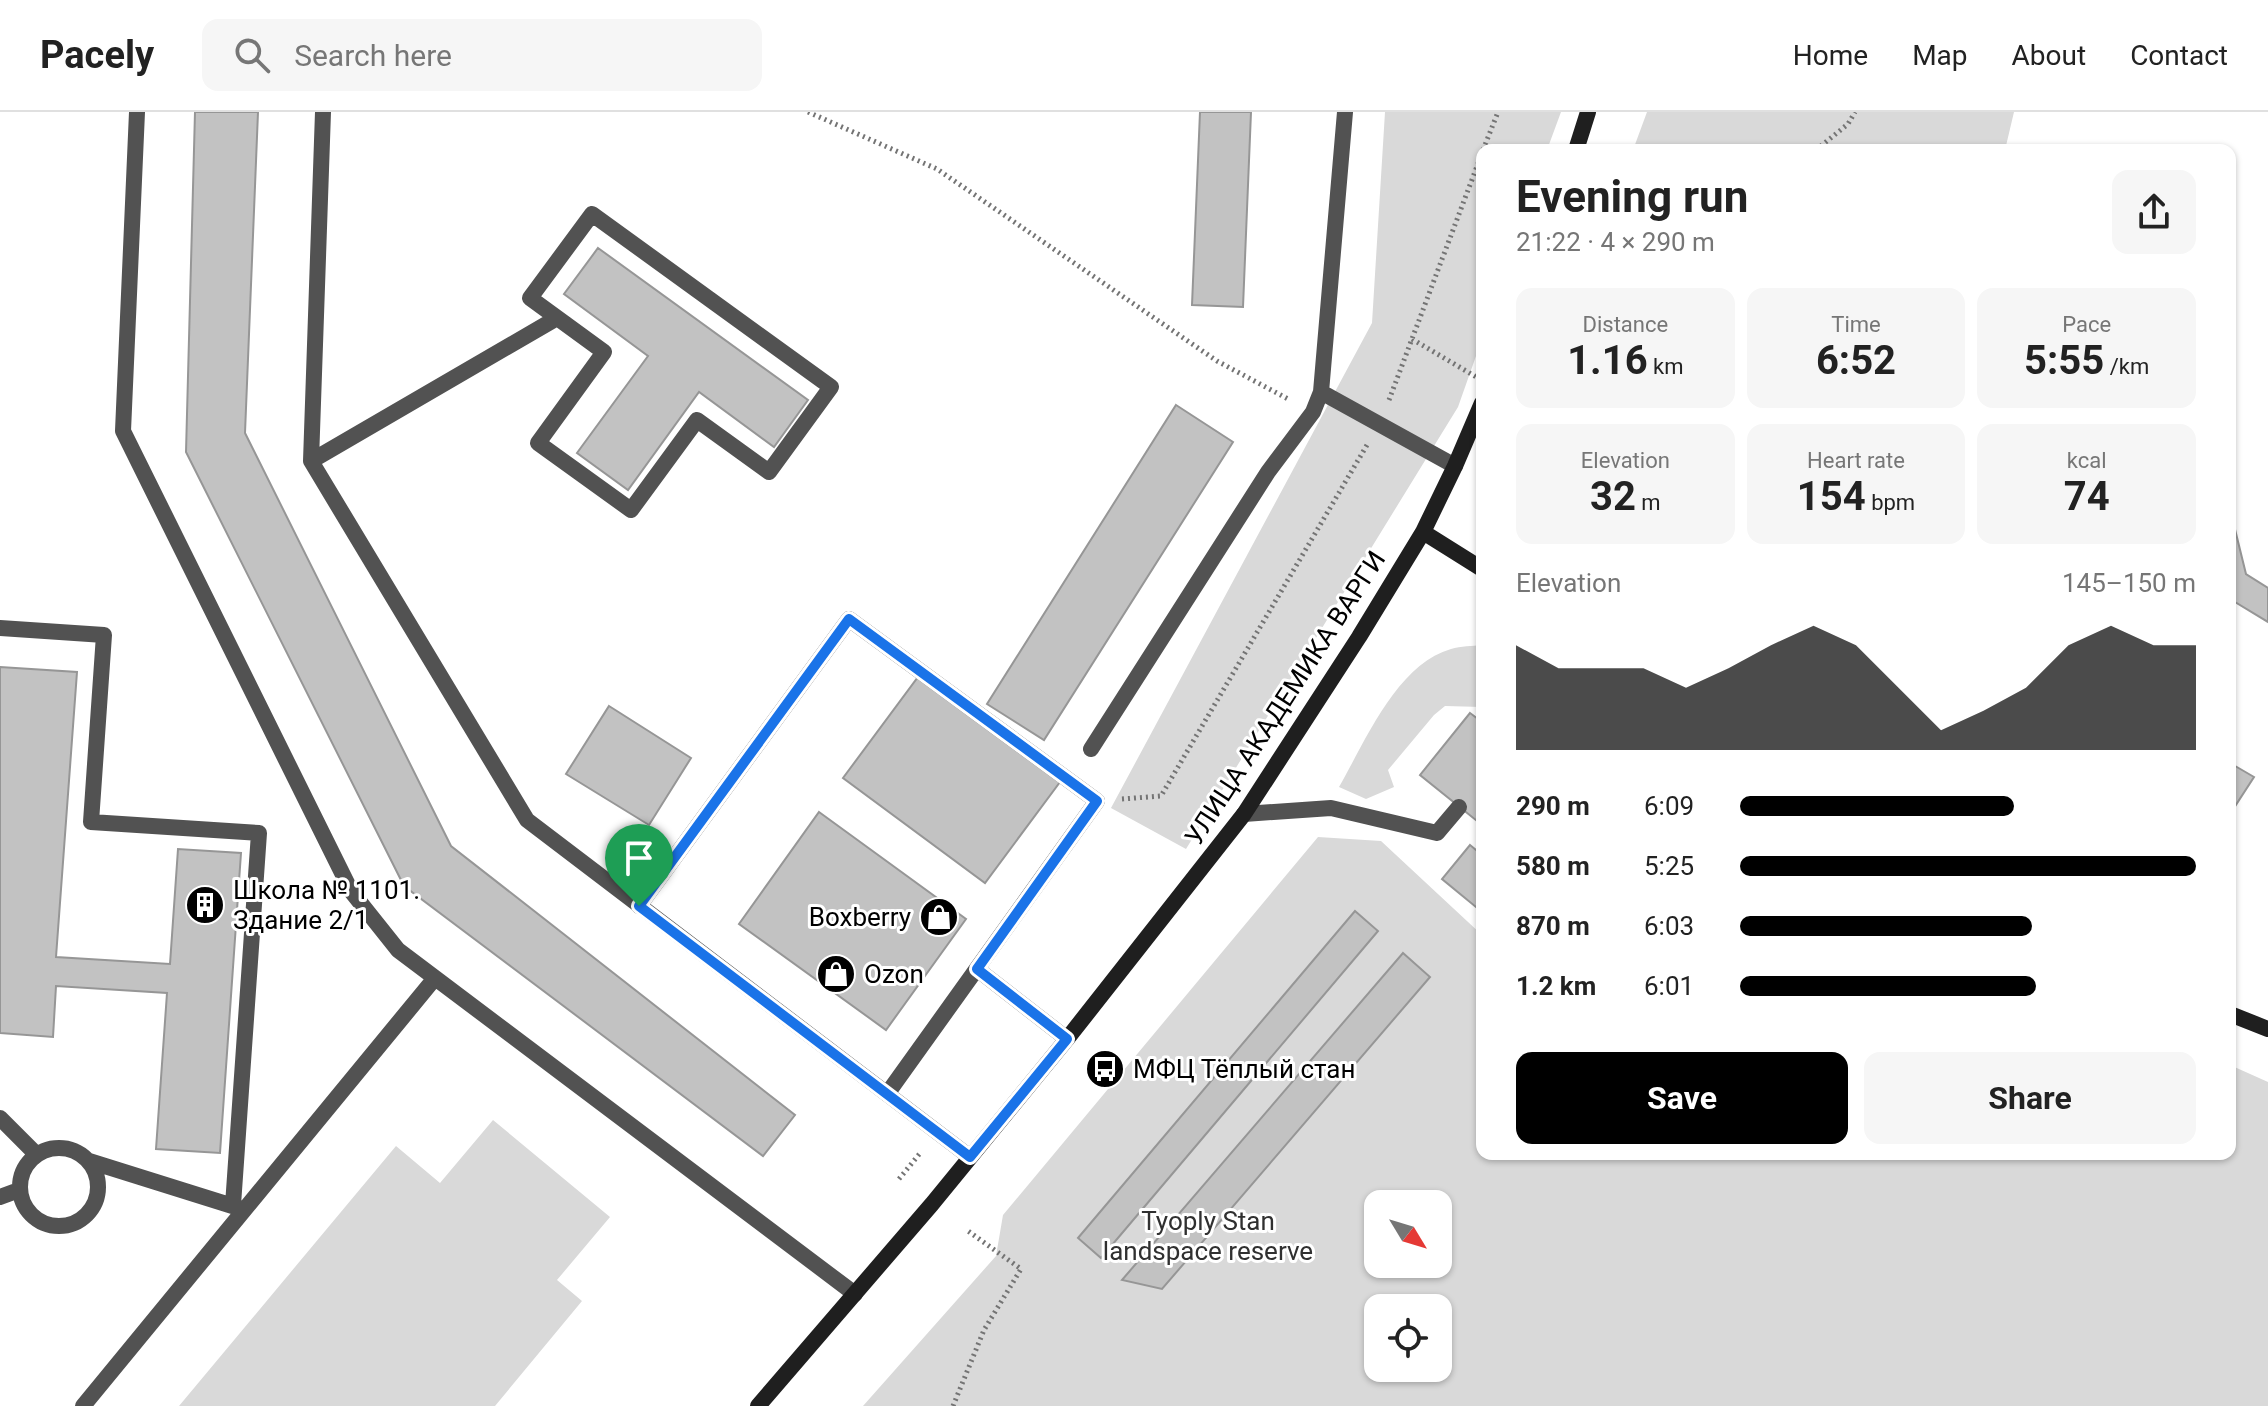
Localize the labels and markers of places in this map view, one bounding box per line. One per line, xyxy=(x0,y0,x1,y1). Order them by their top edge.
pin xyxy=(605,824,673,906)
place label: Школа № 1101. Здание 2/1 xyxy=(233,875,420,935)
building icon: Школа № 1101. Здание 2/1 xyxy=(184,884,226,926)
shop icon: Boxberry xyxy=(918,896,960,938)
place label: Boxberry xyxy=(809,902,911,932)
shop icon: Ozon xyxy=(815,953,857,995)
place label: Ozon xyxy=(864,959,924,989)
bus stop icon: МФЦ Тёплый стан xyxy=(1084,1048,1126,1090)
place label: МФЦ Тёплый стан xyxy=(1133,1054,1356,1084)

